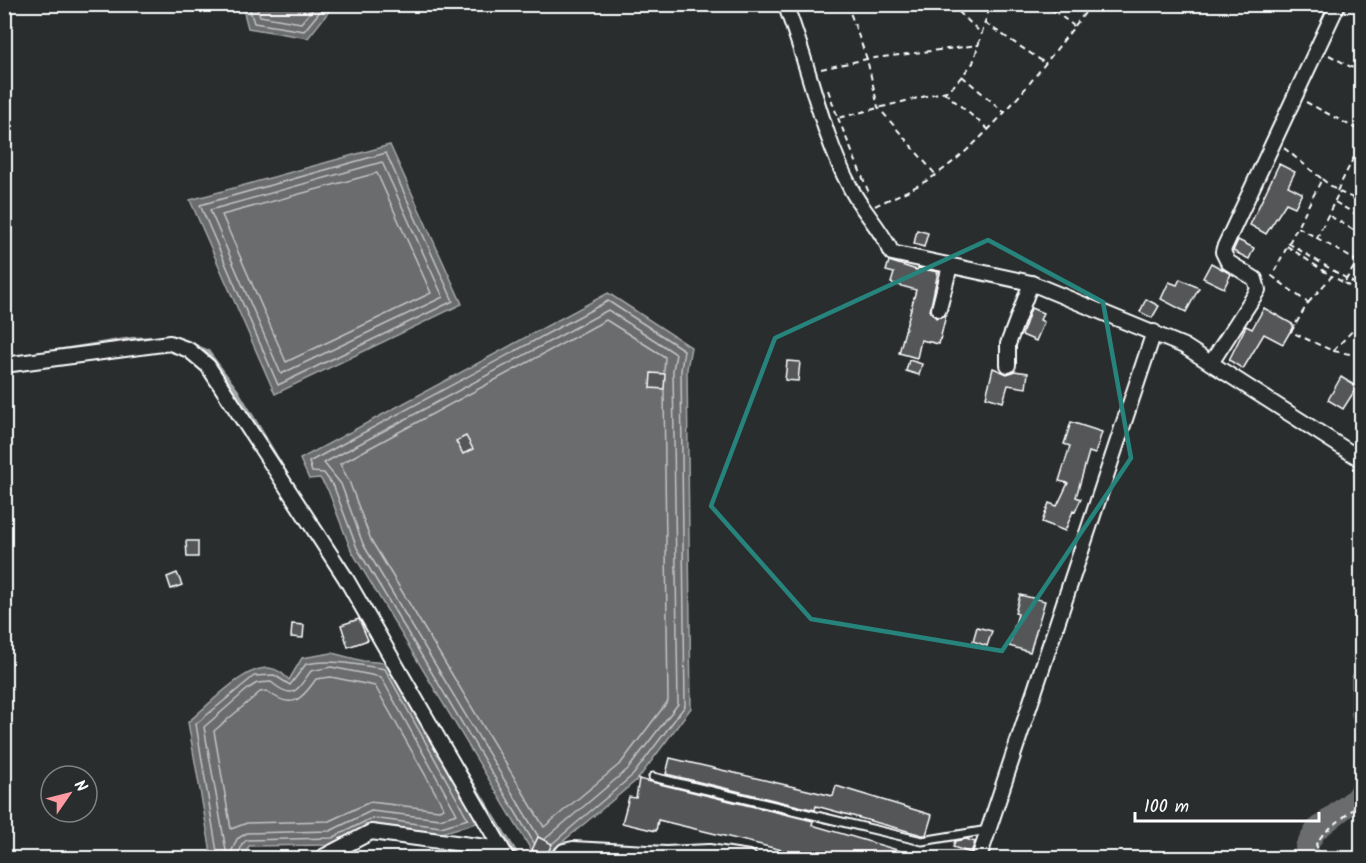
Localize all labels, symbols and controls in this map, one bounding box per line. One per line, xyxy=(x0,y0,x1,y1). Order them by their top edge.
north arrow xyxy=(39,764,99,824)
text: N xyxy=(67,775,93,798)
scale bar xyxy=(1135,785,1320,823)
text: 100 m xyxy=(1144,793,1189,822)

